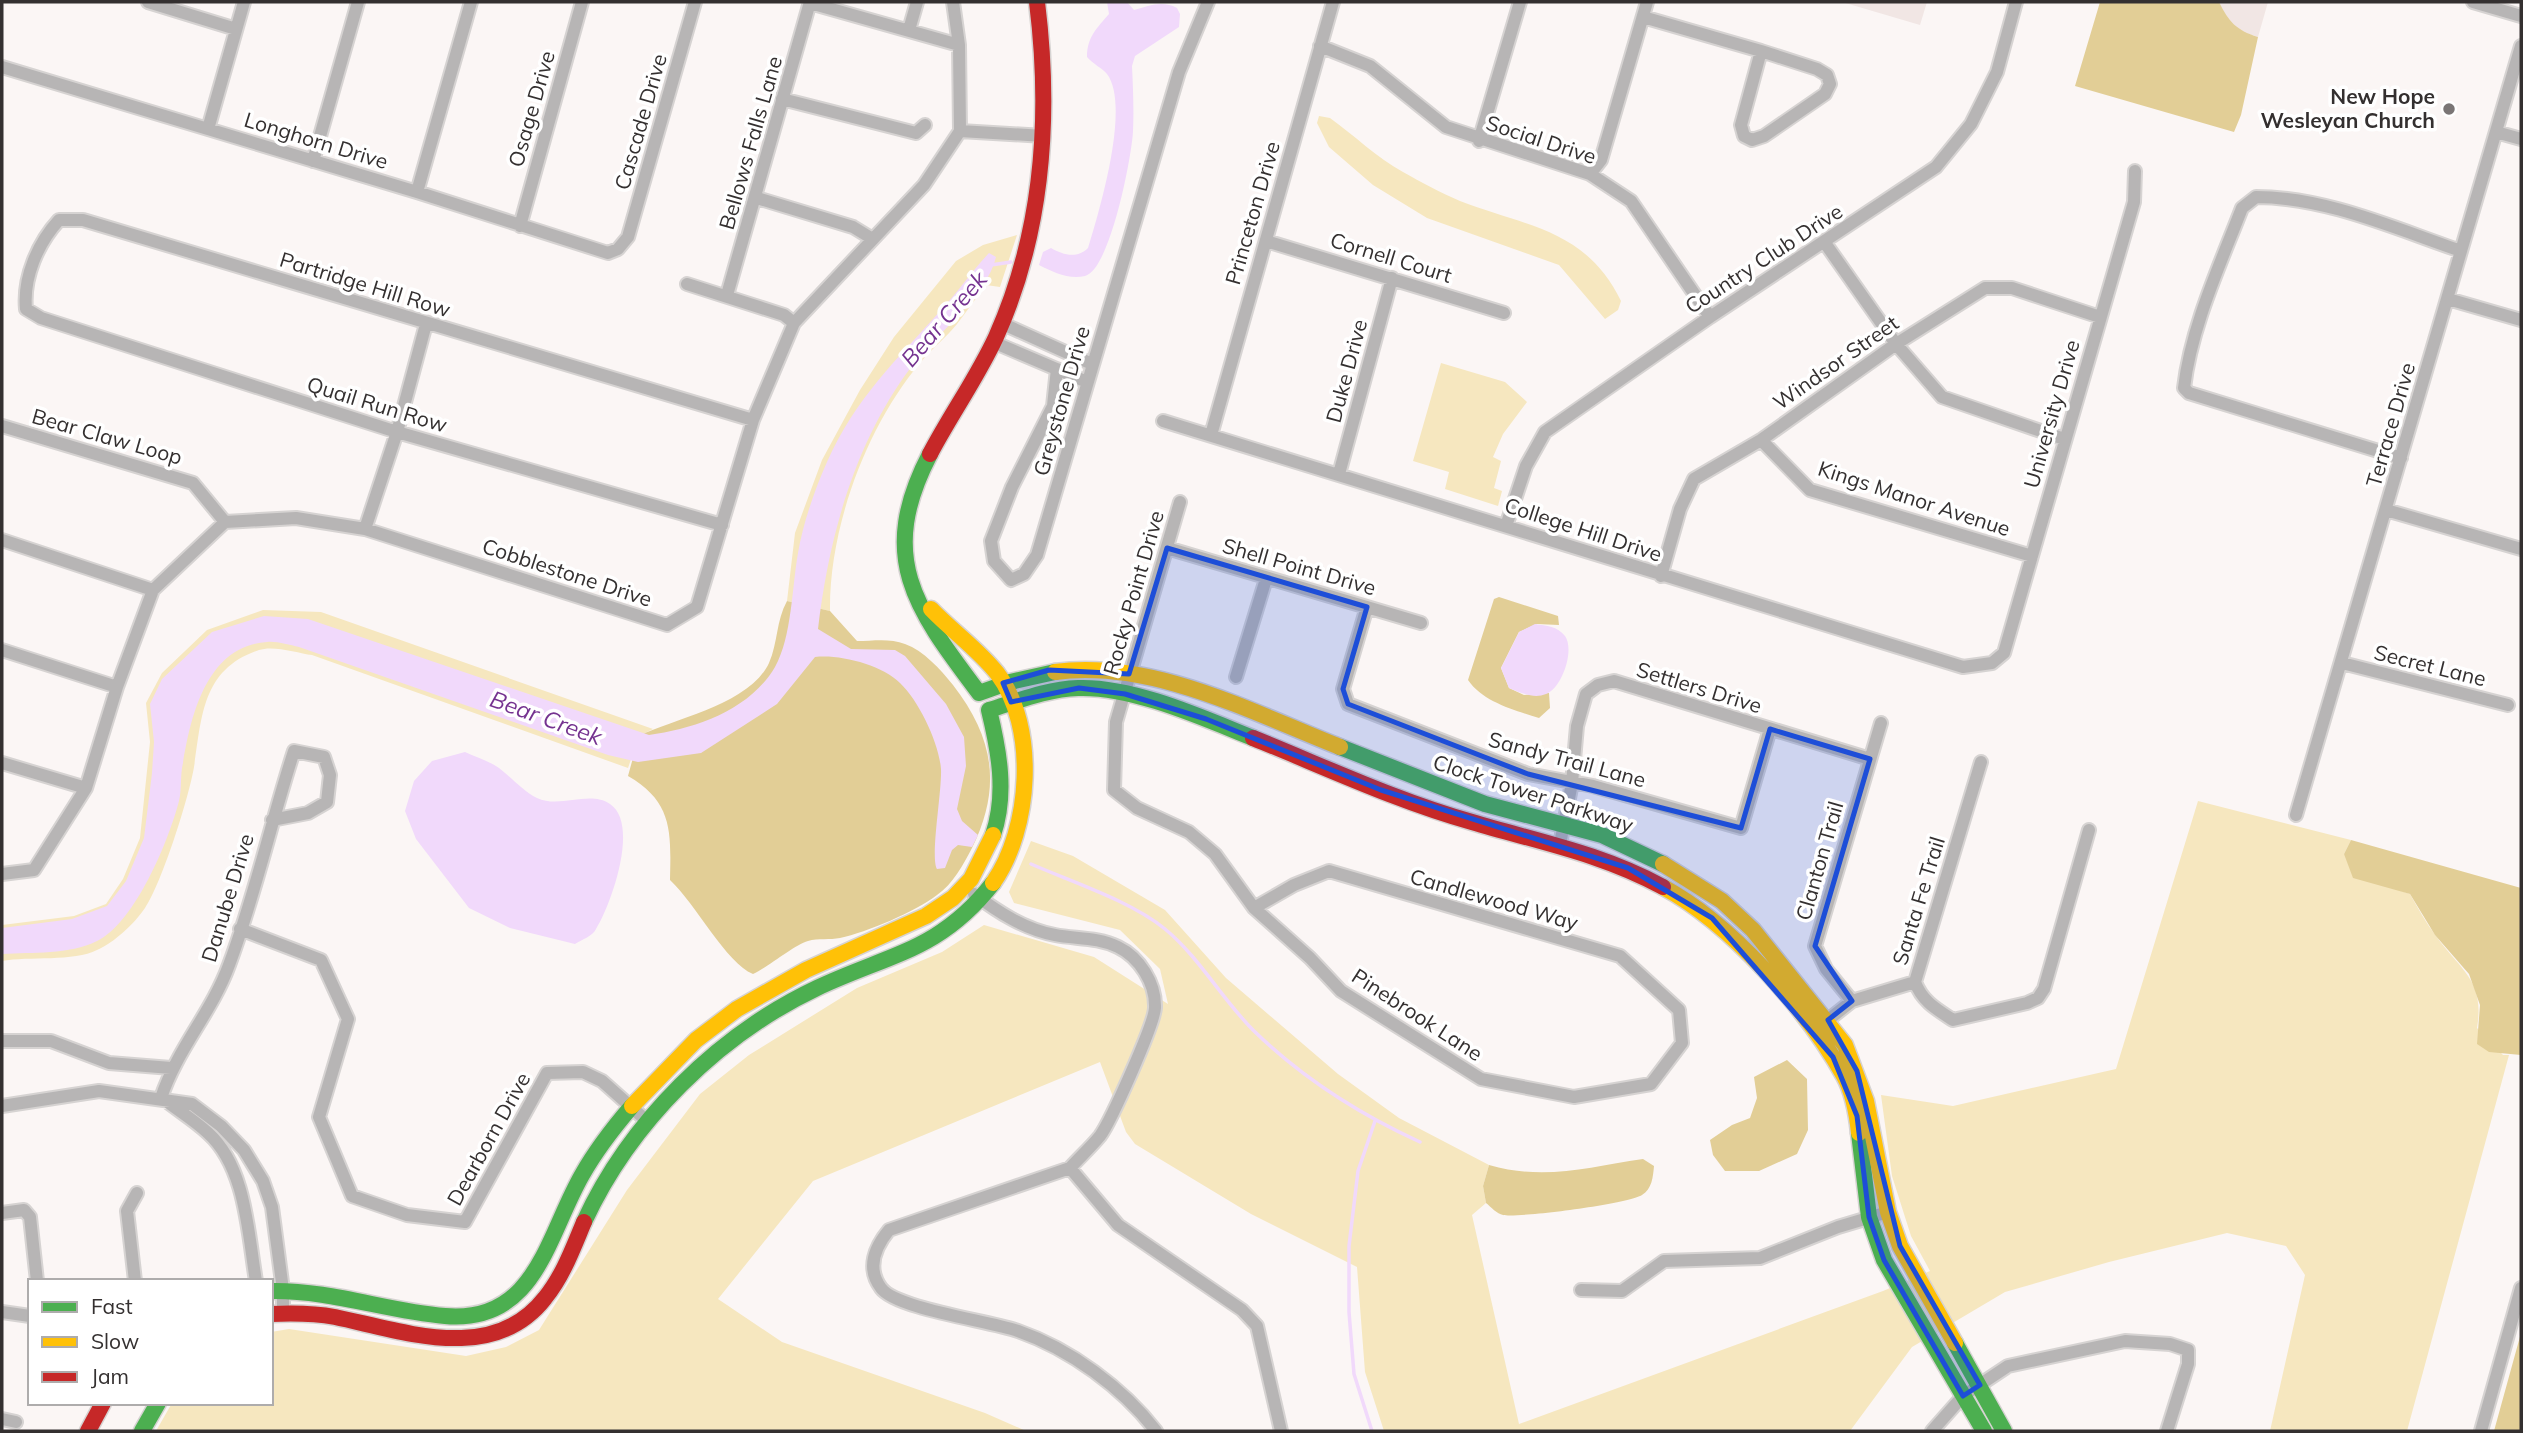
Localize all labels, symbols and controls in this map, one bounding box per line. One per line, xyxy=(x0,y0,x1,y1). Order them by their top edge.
street label: Osage Drive xyxy=(502,48,560,170)
street label: Cascade Drive xyxy=(608,51,672,193)
street label: Bellows Falls Lane xyxy=(713,53,787,232)
place label: New Hope Wesleyan Church xyxy=(2260,83,2435,133)
marker: New Hope Wesleyan Church xyxy=(2441,101,2457,117)
street label: Longhorn Drive xyxy=(241,106,391,174)
street label: Social Drive xyxy=(1483,109,1600,169)
street label: Princeton Drive xyxy=(1219,138,1285,287)
street label: Country Club Drive xyxy=(1680,198,1847,319)
street label: Cornell Court xyxy=(1327,226,1455,288)
street label: Partridge Hill Row xyxy=(277,246,454,322)
water label: Bear Creek xyxy=(894,264,994,372)
street label: Windsor Street xyxy=(1768,309,1903,415)
street label: Duke Drive xyxy=(1320,316,1372,425)
street label: Greystone Drive xyxy=(1027,323,1095,479)
street label: University Drive xyxy=(2017,337,2085,491)
street label: Terrace Drive xyxy=(2360,360,2420,490)
street label: Quail Run Row xyxy=(304,370,451,438)
street label: Bear Claw Loop xyxy=(29,402,185,470)
street label: Kings Manor Avenue xyxy=(1815,455,2014,541)
street label: College Hill Drive xyxy=(1501,491,1665,567)
street label: Rocky Point Drive xyxy=(1097,508,1169,678)
street label: Cobblestone Drive xyxy=(479,532,655,612)
street label: Shell Point Drive xyxy=(1220,532,1379,600)
street label: Secret Lane xyxy=(2372,639,2489,691)
street label: Settlers Drive xyxy=(1634,656,1765,718)
water label: Bear Creek xyxy=(486,684,607,752)
street label: Sandy Trail Lane xyxy=(1486,726,1649,793)
street label: Clock Tower Parkway xyxy=(1430,748,1637,838)
street label: Clanton Trail xyxy=(1790,798,1848,923)
street label: Danube Drive xyxy=(195,830,259,965)
street label: Santa Fe Trail xyxy=(1886,833,1950,968)
street label: Candlewood Way xyxy=(1407,863,1581,935)
street label: Pinebrook Lane xyxy=(1347,962,1488,1066)
street label: Dearborn Drive xyxy=(441,1067,535,1210)
legend xyxy=(28,1279,273,1405)
text: Fast xyxy=(91,1293,133,1319)
text: Slow xyxy=(91,1328,139,1354)
text: Jam xyxy=(91,1363,129,1389)

